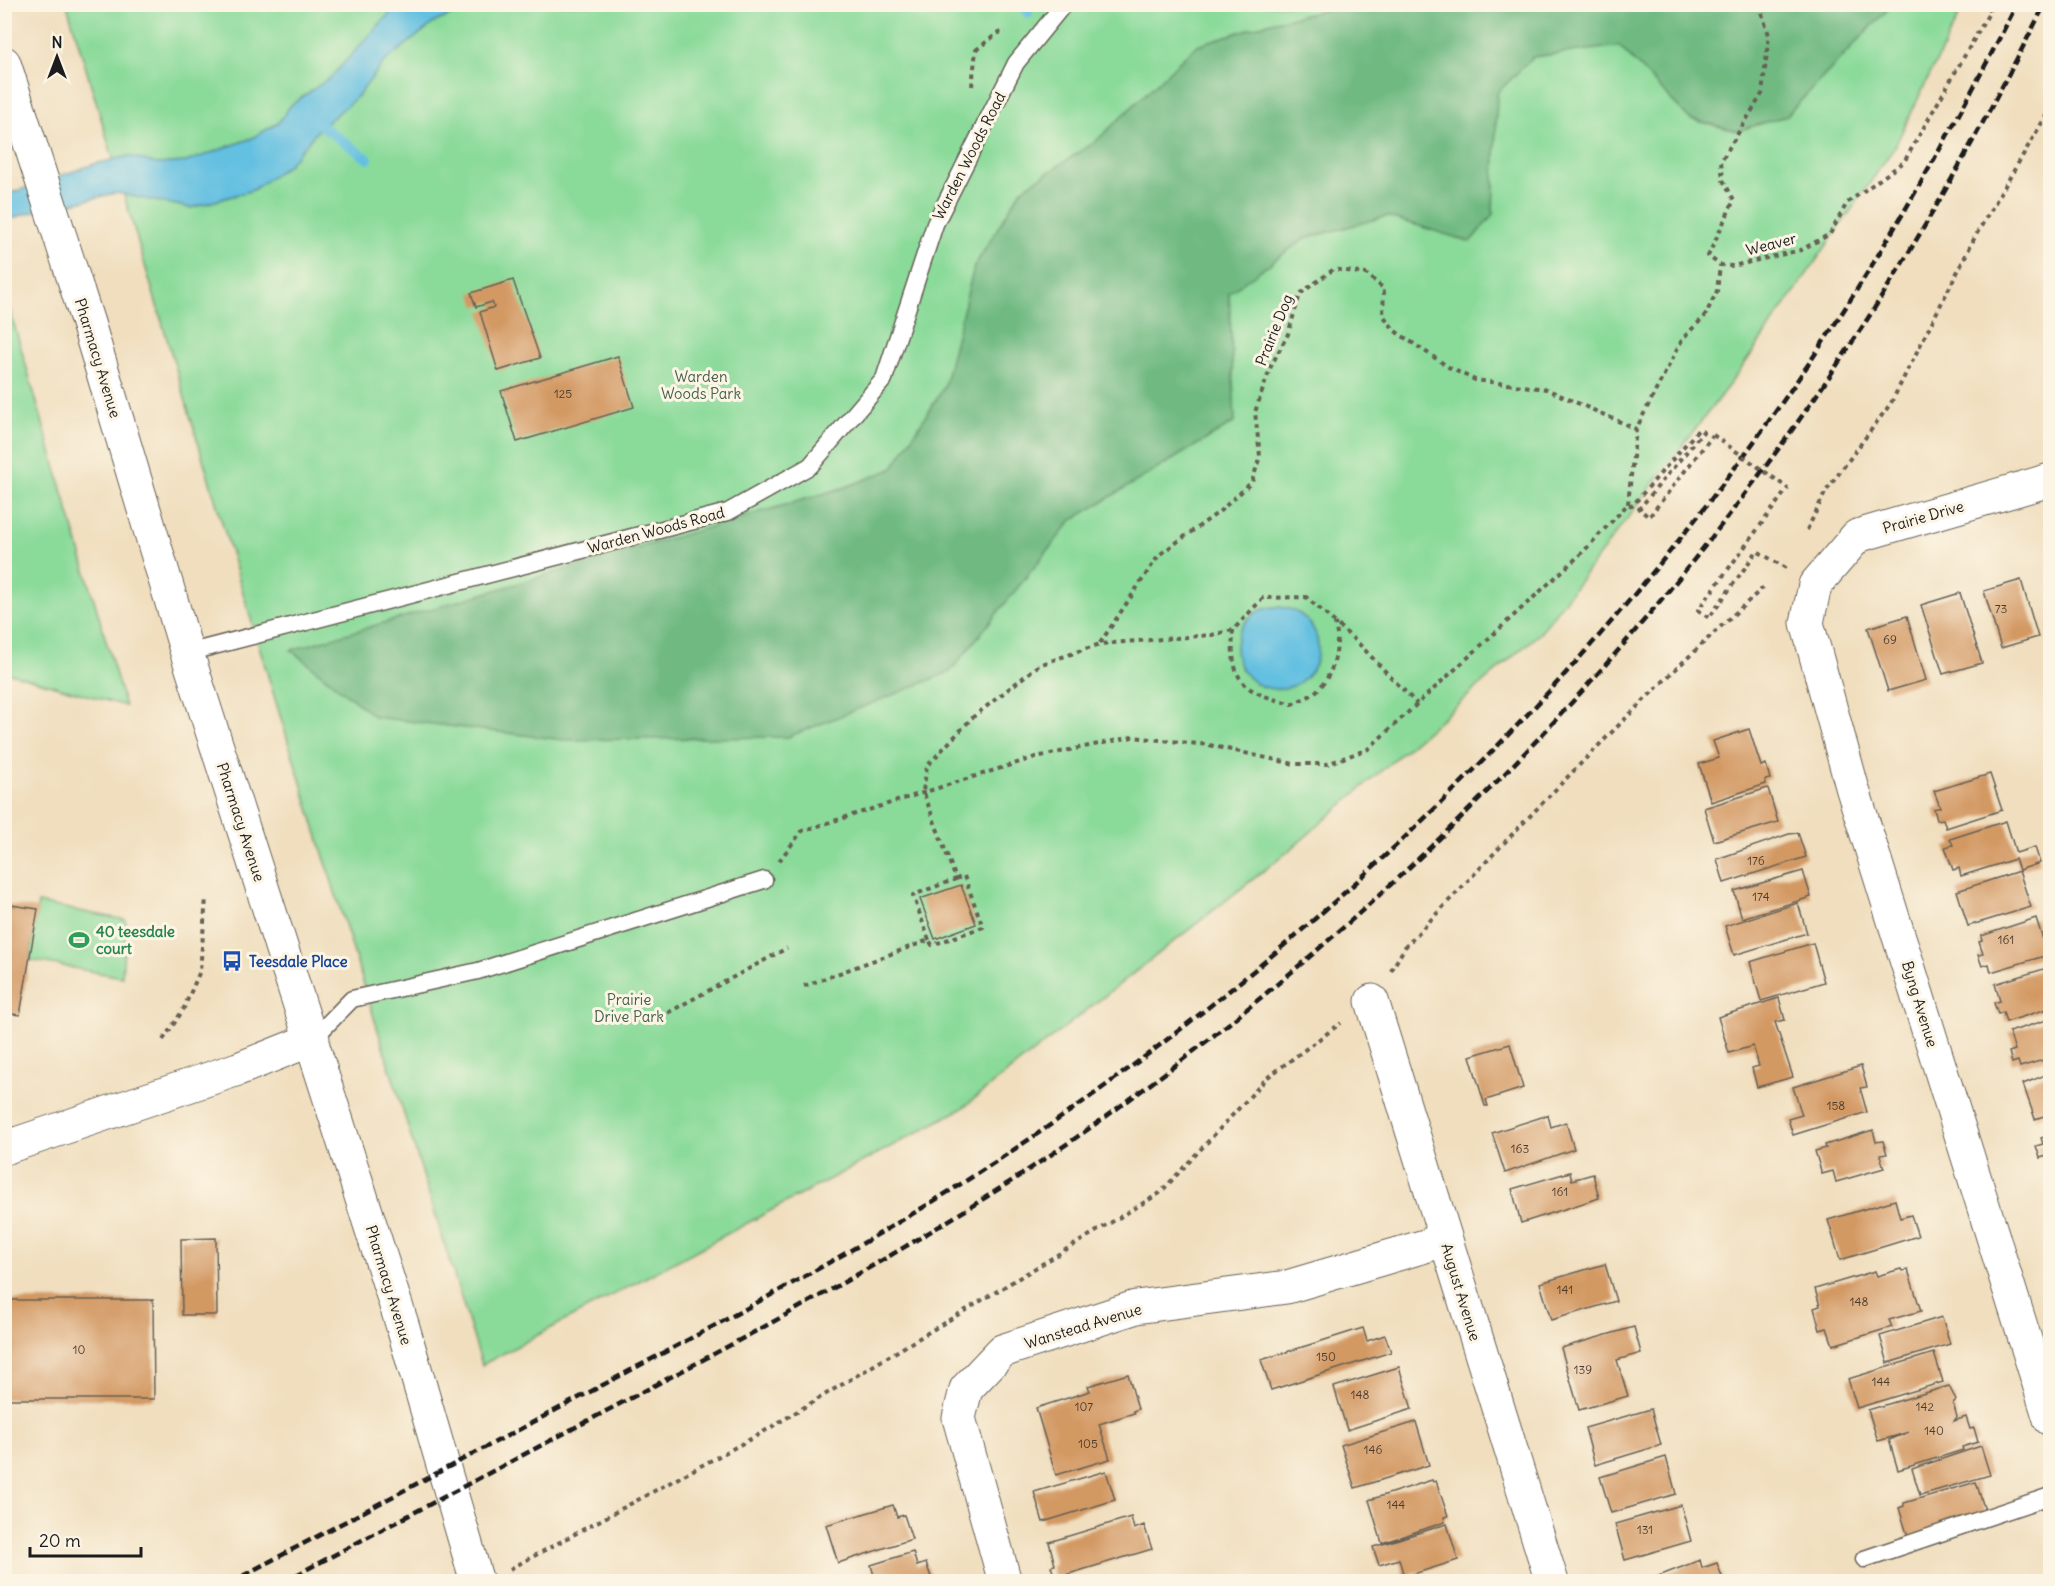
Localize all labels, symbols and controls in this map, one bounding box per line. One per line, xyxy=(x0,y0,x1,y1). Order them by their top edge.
north arrow xyxy=(27,27,87,87)
text: N xyxy=(51,32,63,52)
street label: Warden Woods Road xyxy=(929,89,1010,223)
street label: Weaver xyxy=(1744,229,1798,259)
street label: Prairie Dog xyxy=(1251,291,1297,369)
street label: Pharmacy Avenue xyxy=(71,296,125,420)
park label: Warden Woods Park xyxy=(661,367,741,403)
house number: 125 xyxy=(554,386,572,401)
street label: Prairie Drive xyxy=(1880,496,1966,538)
street label: Warden Woods Road xyxy=(585,503,727,557)
house number: 73 xyxy=(1995,601,2008,616)
house number: 69 xyxy=(1883,632,1897,647)
street label: Pharmacy Avenue xyxy=(213,760,269,884)
house number: 176 xyxy=(1747,853,1765,868)
house number: 174 xyxy=(1752,889,1770,904)
place label: 40 teesdale court xyxy=(96,922,175,958)
sports icon: 40 teesdale court xyxy=(67,928,91,952)
house number: 161 xyxy=(1998,932,2014,947)
bus stop icon: Teesdale Place xyxy=(220,949,244,973)
place label: Teesdale Place xyxy=(249,952,348,971)
street label: Byng Avenue xyxy=(1898,959,1942,1049)
park label: Prairie Drive Park xyxy=(594,990,664,1026)
house number: 158 xyxy=(1827,1098,1845,1113)
house number: 163 xyxy=(1511,1141,1529,1156)
house number: 161 xyxy=(1552,1184,1568,1199)
street label: Pharmacy Avenue xyxy=(362,1223,416,1347)
street label: August Avenue xyxy=(1437,1241,1485,1343)
house number: 141 xyxy=(1557,1282,1573,1297)
house number: 148 xyxy=(1850,1294,1868,1309)
street label: Wanstead Avenue xyxy=(1022,1299,1144,1353)
house number: 10 xyxy=(73,1342,85,1357)
house number: 150 xyxy=(1316,1349,1336,1364)
house number: 139 xyxy=(1574,1362,1592,1377)
house number: 144 xyxy=(1872,1374,1890,1389)
house number: 148 xyxy=(1351,1387,1369,1402)
house number: 107 xyxy=(1075,1399,1093,1414)
house number: 142 xyxy=(1916,1399,1935,1414)
house number: 140 xyxy=(1924,1423,1944,1438)
house number: 105 xyxy=(1078,1436,1098,1451)
house number: 146 xyxy=(1364,1442,1382,1457)
house number: 144 xyxy=(1387,1497,1405,1512)
scale bar xyxy=(30,1520,141,1558)
house number: 131 xyxy=(1637,1522,1653,1537)
text: 20 m xyxy=(39,1529,81,1552)

